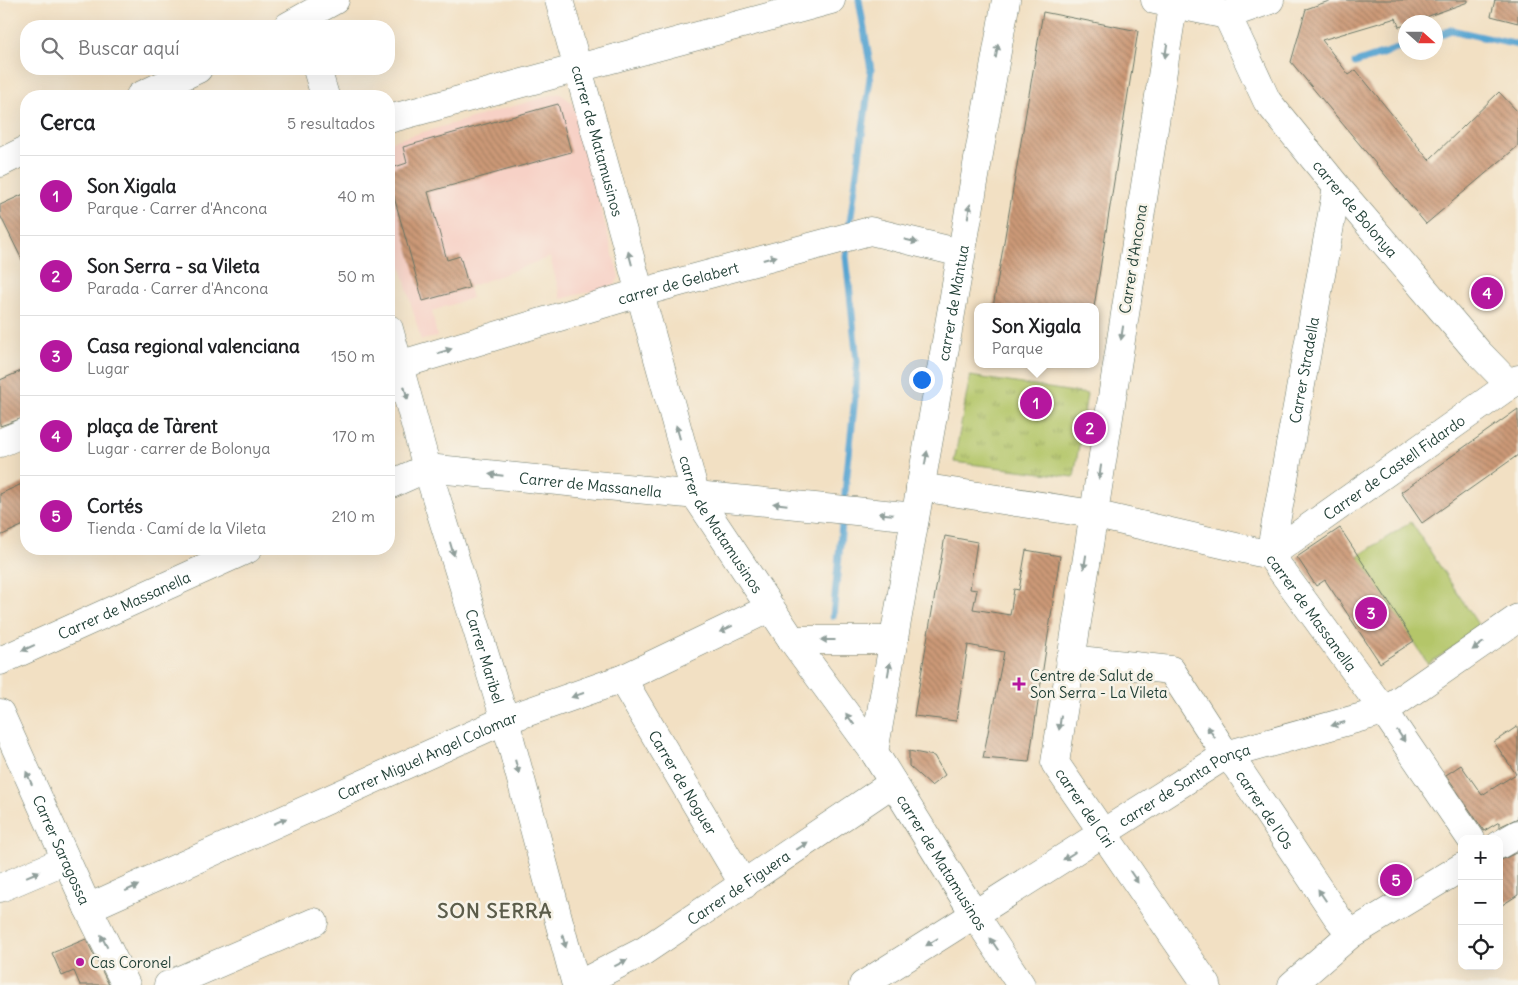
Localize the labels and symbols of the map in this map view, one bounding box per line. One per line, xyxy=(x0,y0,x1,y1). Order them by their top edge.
north arrow xyxy=(1398,15,1443,60)
one-way arrow xyxy=(993,43,1001,59)
one-way arrow xyxy=(1162,44,1170,60)
street label: carrer de Matamusinos xyxy=(568,63,628,219)
street label: carrer de Bolonya xyxy=(1309,156,1402,261)
one-way arrow xyxy=(965,203,973,219)
street label: Carrer d'Ancona xyxy=(1115,203,1151,315)
one-way arrow xyxy=(903,237,918,245)
street label: carrer de Màntua xyxy=(933,243,972,362)
one-way arrow xyxy=(626,251,634,266)
one-way arrow xyxy=(762,254,777,262)
street label: carrer de Gelabert xyxy=(615,257,741,308)
pin: 4 xyxy=(1471,274,1503,312)
street label: Carrer Stradella xyxy=(1285,315,1323,425)
one-way arrow xyxy=(1117,325,1125,341)
one-way arrow xyxy=(438,347,453,355)
your location xyxy=(909,367,935,393)
pin: 1 xyxy=(1020,384,1052,422)
one-way arrow xyxy=(403,386,411,401)
pin: 2 xyxy=(1074,409,1106,447)
street label: Carrer de Castell Fidardo xyxy=(1319,410,1469,524)
one-way arrow xyxy=(674,424,682,439)
one-way arrow xyxy=(922,449,930,465)
street label: carrer de Matamusinos xyxy=(676,453,768,597)
one-way arrow xyxy=(1095,465,1103,481)
street label: Carrer de Massanella xyxy=(518,468,663,501)
one-way arrow xyxy=(488,471,504,479)
one-way arrow xyxy=(772,500,788,508)
one-way arrow xyxy=(878,510,894,518)
one-way arrow xyxy=(448,542,456,557)
street label: carrer de Massanella xyxy=(1263,550,1362,675)
one-way arrow xyxy=(1081,554,1089,570)
street label: Carrer de Massanella xyxy=(55,567,194,643)
pin: 3 xyxy=(1355,594,1387,632)
street label: Carrer Maribel xyxy=(462,607,509,706)
one-way arrow xyxy=(719,625,734,633)
one-way arrow xyxy=(819,636,835,644)
one-way arrow xyxy=(1472,640,1485,651)
one-way arrow xyxy=(21,645,35,653)
one-way arrow xyxy=(885,661,893,677)
place label: Centre de Salut de Son Serra - La Vileta xyxy=(1030,666,1168,702)
marker: Centre de Salut de Son Serra - La Vileta xyxy=(1012,677,1026,691)
one-way arrow xyxy=(570,691,585,699)
street label: Carrer Miguel Angel Colomar xyxy=(334,707,520,804)
one-way arrow xyxy=(845,712,855,726)
one-way arrow xyxy=(1056,715,1064,731)
one-way arrow xyxy=(1330,720,1346,728)
one-way arrow xyxy=(1206,725,1215,739)
street label: Carrer de Noguer xyxy=(645,727,721,838)
one-way arrow xyxy=(1396,729,1406,743)
street label: carrer de Santa Ponça xyxy=(1114,739,1253,831)
one-way arrow xyxy=(513,759,521,774)
street label: carrer del Ciri xyxy=(1051,764,1119,851)
street label: carrer de l'Os xyxy=(1232,766,1299,852)
one-way arrow xyxy=(25,771,33,785)
street label: carrer de Matamusinos xyxy=(893,791,992,934)
street label: Carrer Saragossa xyxy=(29,792,95,908)
one-way arrow xyxy=(273,817,287,825)
one-way arrow xyxy=(795,841,808,851)
street label: Carrer de Figuera xyxy=(683,846,794,929)
one-way arrow xyxy=(1063,851,1076,860)
pin: 5 xyxy=(1380,861,1412,899)
one-way arrow xyxy=(26,870,41,878)
one-way arrow xyxy=(1130,870,1139,884)
one-way arrow xyxy=(125,884,139,892)
one-way arrow xyxy=(1317,888,1327,901)
district label: SON SERRA xyxy=(437,898,553,923)
one-way arrow xyxy=(560,933,568,948)
one-way arrow xyxy=(100,934,108,949)
one-way arrow xyxy=(925,938,938,947)
one-way arrow xyxy=(989,938,999,951)
place label: Cas Coronel xyxy=(90,953,171,972)
marker: Cas Coronel xyxy=(74,956,86,968)
one-way arrow xyxy=(614,959,629,967)

